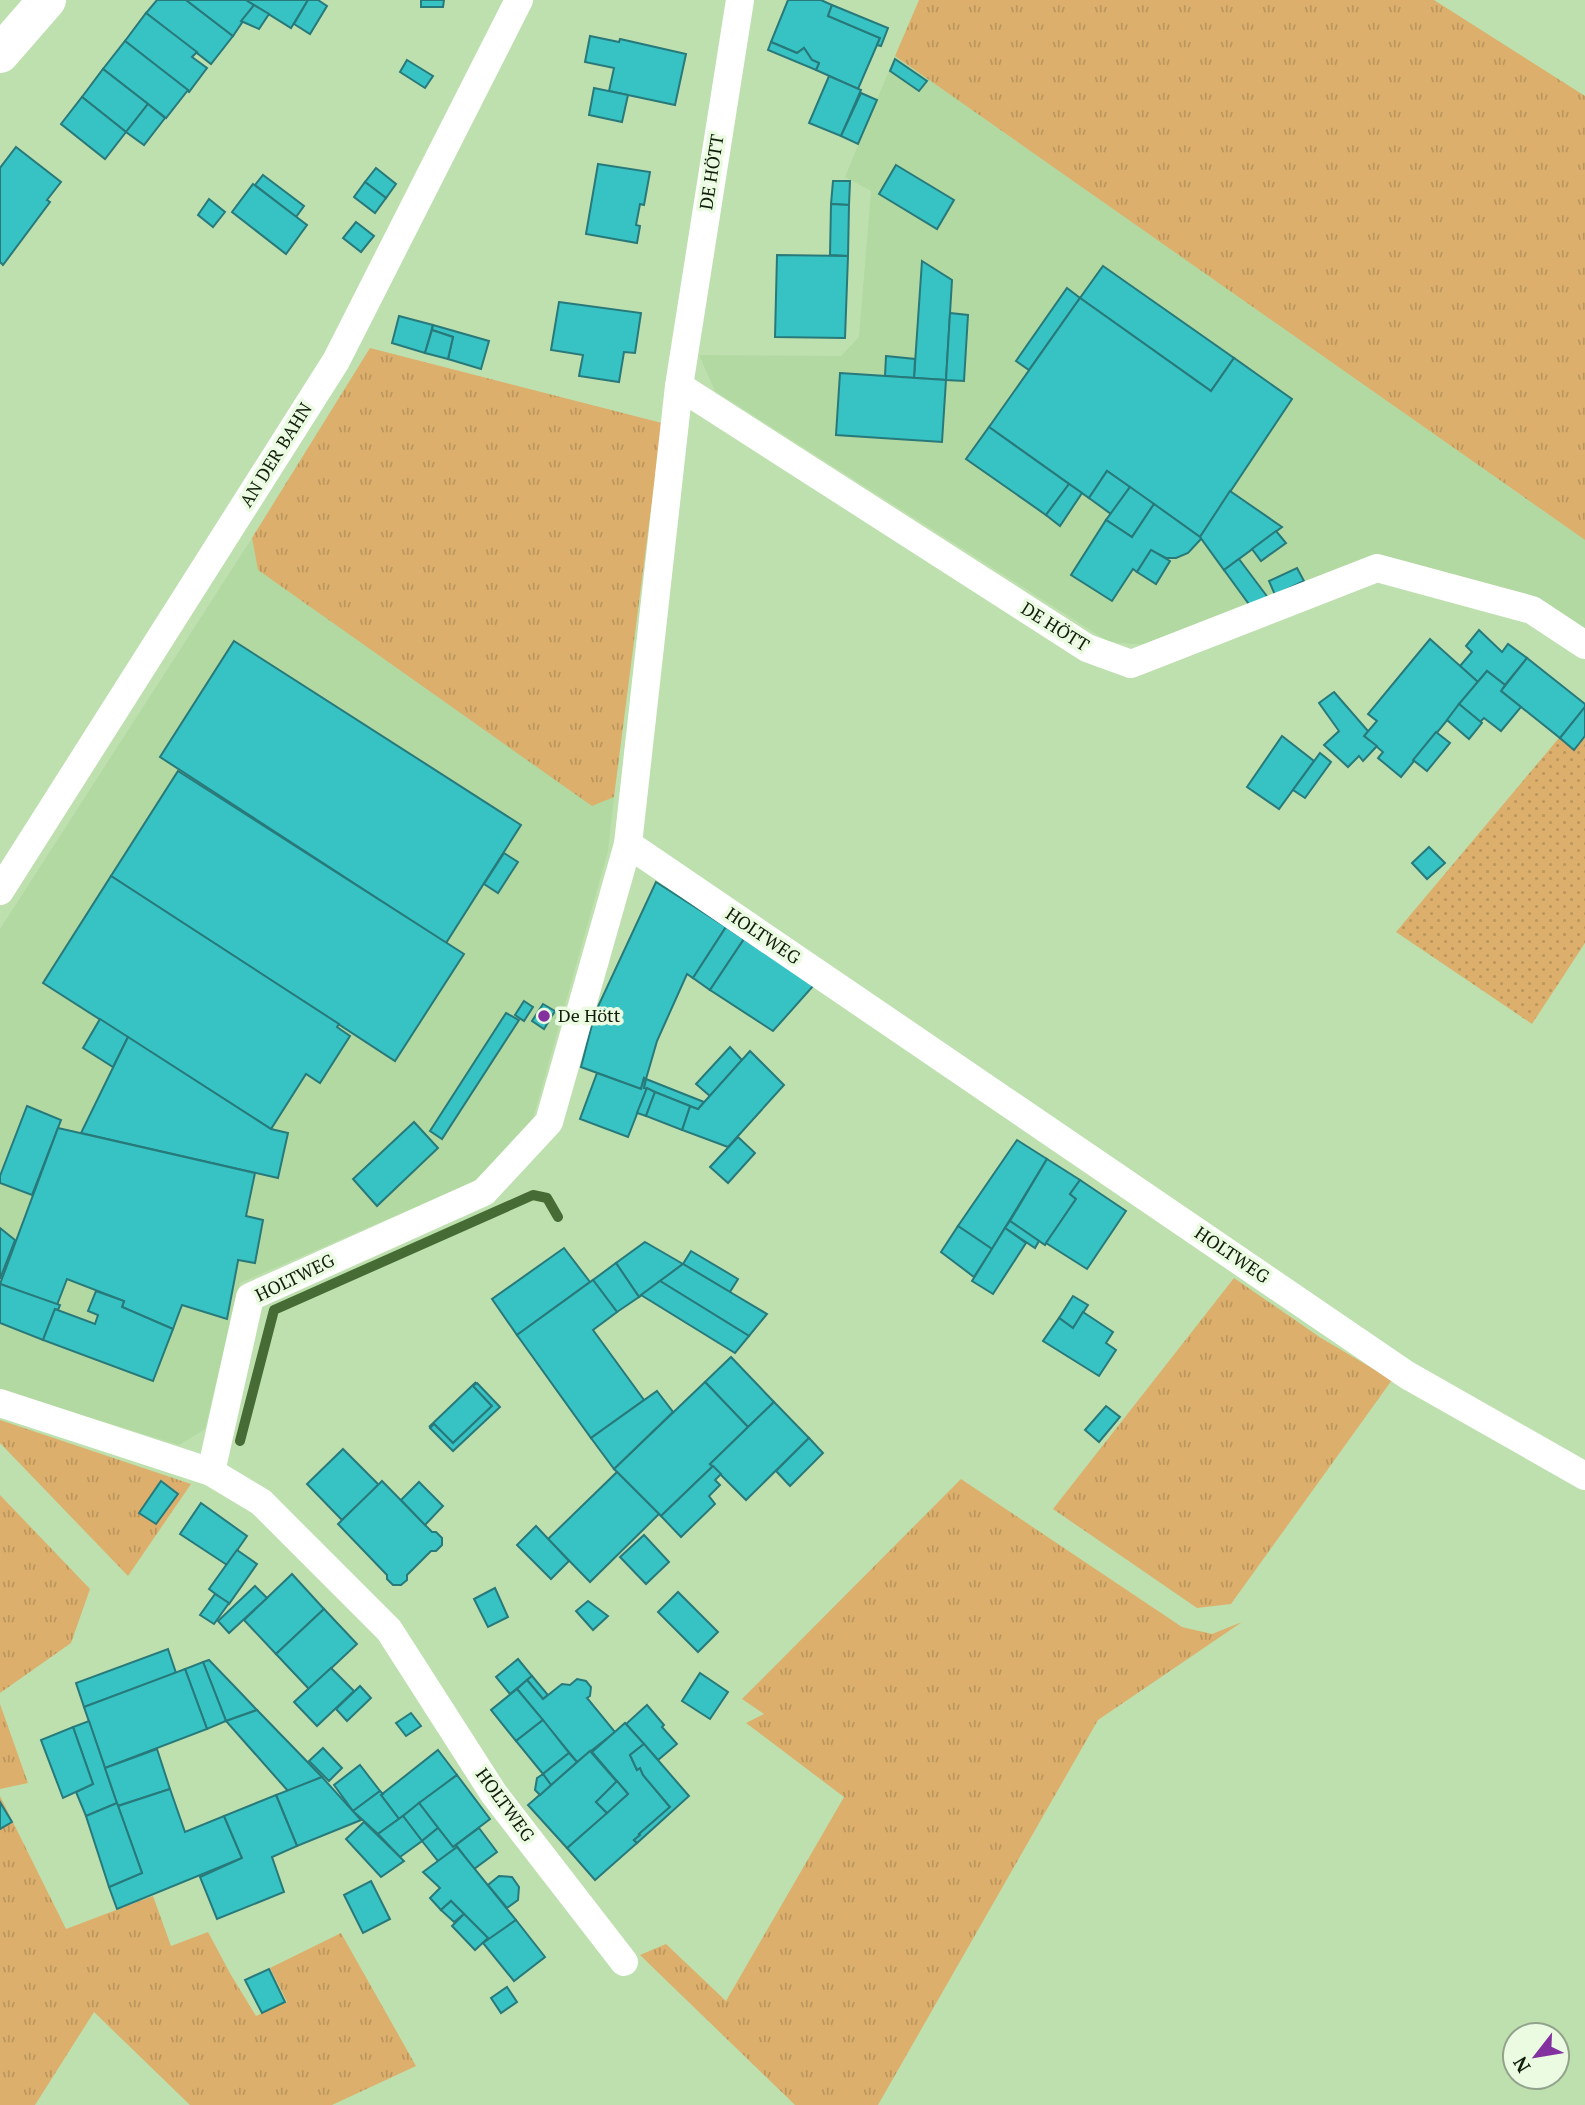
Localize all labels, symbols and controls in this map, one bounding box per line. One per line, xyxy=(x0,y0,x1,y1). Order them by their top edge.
street label: DE HÖTT xyxy=(693,132,729,211)
street label: AN DER BAHN xyxy=(234,398,317,511)
street label: DE HÖTT xyxy=(1017,596,1094,656)
street label: HOLTWEG xyxy=(721,901,806,969)
place label: De Hött xyxy=(558,1003,621,1027)
marker: De Hött xyxy=(536,1008,552,1024)
street label: HOLTWEG xyxy=(1190,1220,1275,1288)
street label: HOLTWEG xyxy=(251,1247,339,1307)
street label: HOLTWEG xyxy=(471,1763,541,1846)
north arrow xyxy=(1501,2021,1571,2091)
text: N xyxy=(1506,2052,1535,2078)

